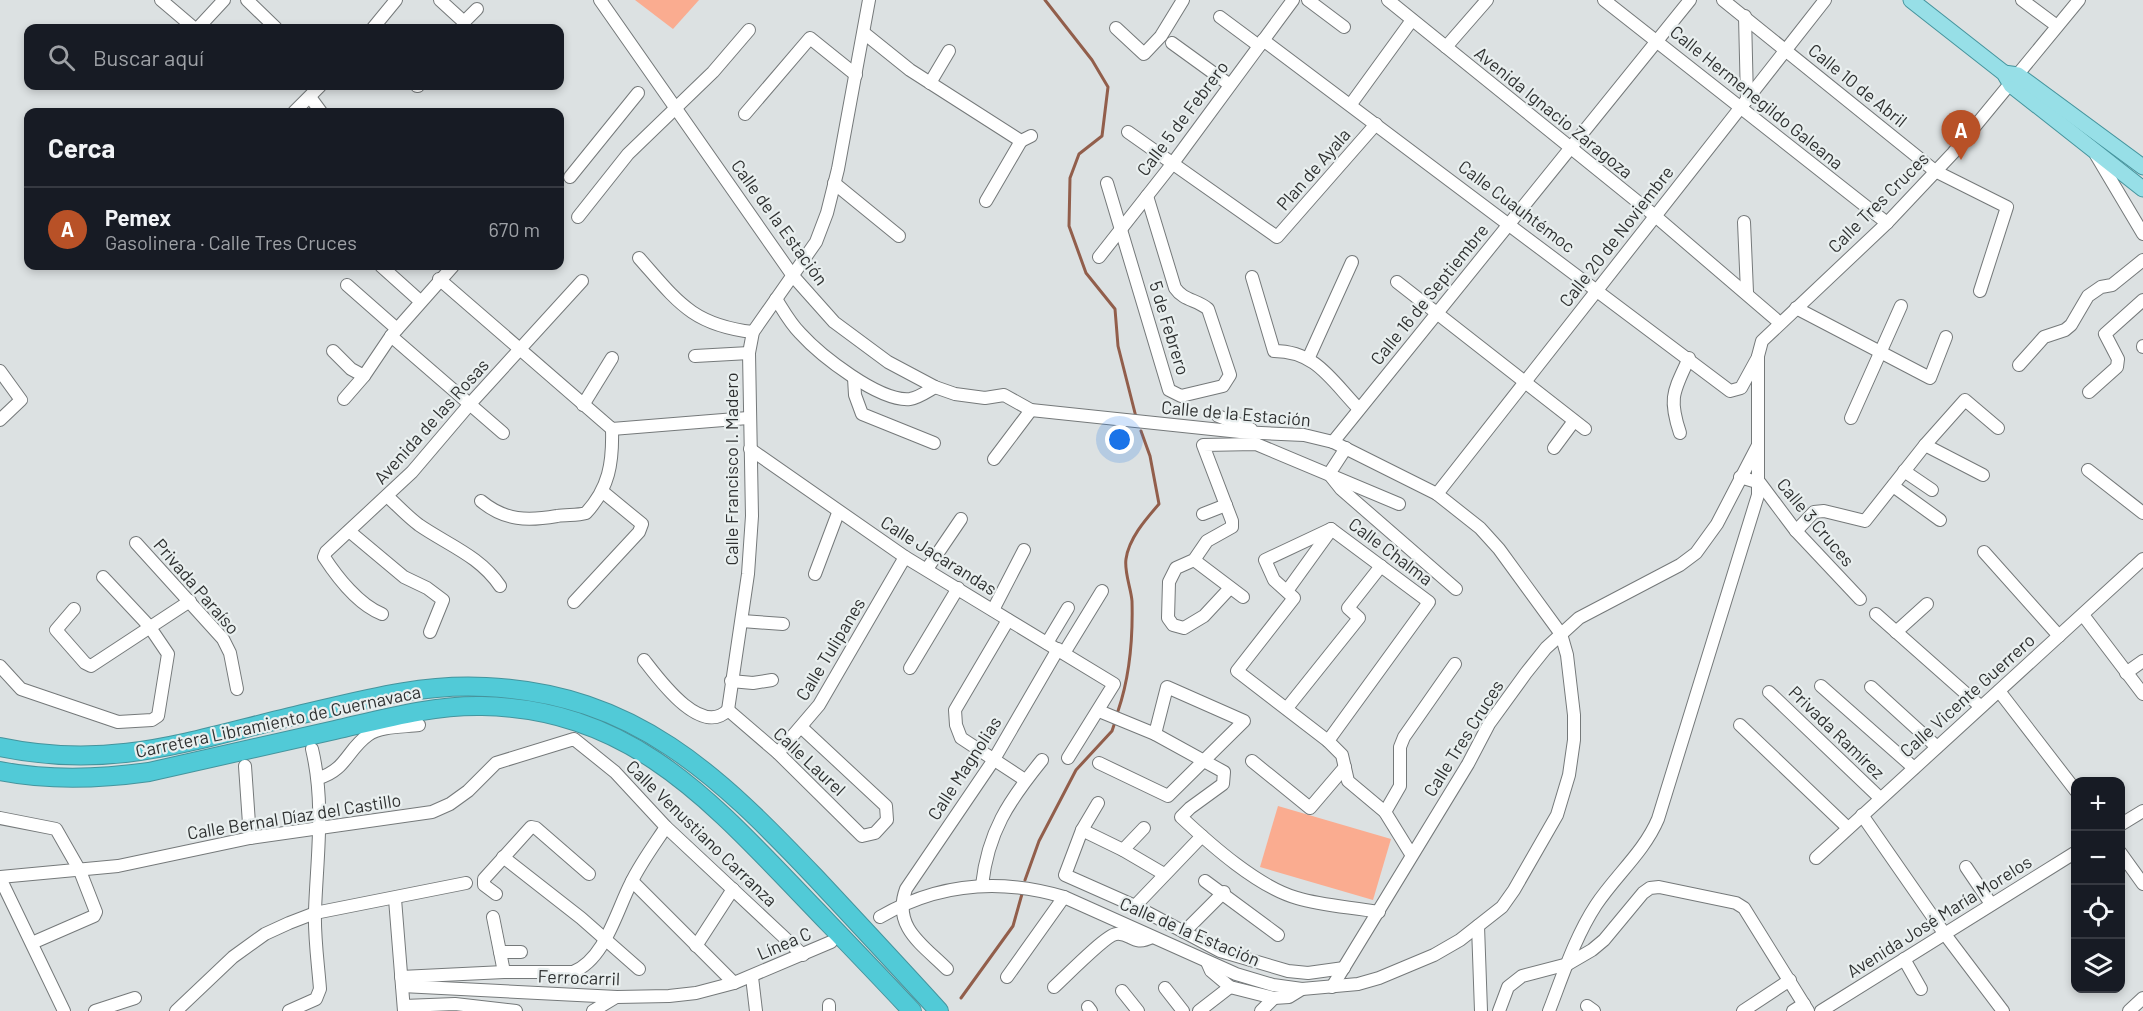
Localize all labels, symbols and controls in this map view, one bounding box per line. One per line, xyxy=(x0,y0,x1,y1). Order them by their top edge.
street label: Calle Hermenegildo Galeana xyxy=(1666,20,1848,174)
search box xyxy=(24,24,564,90)
street label: Calle 10 de Abril xyxy=(1804,39,1912,131)
icon: search xyxy=(45,41,78,74)
street label: Avenida Ignacio Zaragoza xyxy=(1470,41,1638,183)
text: Buscar aquí xyxy=(93,44,204,70)
street label: Calle 5 de Febrero xyxy=(1132,56,1232,180)
pin: A xyxy=(1942,110,1980,160)
street label: Plan de Ayala xyxy=(1271,124,1355,214)
text: Cerca xyxy=(48,132,115,163)
street label: Calle Tres Cruces xyxy=(1823,147,1933,257)
street label: Calle de la Estación xyxy=(727,155,833,289)
street label: Calle Cuauhtémoc xyxy=(1454,155,1580,257)
street label: Calle 20 de Noviembre xyxy=(1554,161,1678,311)
text: Pemex xyxy=(105,204,171,230)
text: A xyxy=(61,217,74,241)
text: 670 m xyxy=(488,217,540,241)
street label: Calle 16 de Septiembre xyxy=(1365,219,1493,369)
text: Gasolinera · Calle Tres Cruces xyxy=(105,230,357,254)
street label: 5 de Febrero xyxy=(1145,278,1195,378)
street label: Avenida de las Rosas xyxy=(369,354,493,488)
street label: Calle Francisco I. Madero xyxy=(720,372,742,566)
street label: Calle de la Estación xyxy=(1160,396,1312,430)
your location xyxy=(1105,425,1134,454)
street label: Calle 3 Cruces xyxy=(1773,473,1859,571)
street label: Calle Jacarandas xyxy=(877,511,1001,599)
street label: Calle Chalma xyxy=(1345,512,1437,590)
street label: Privada Paraíso xyxy=(149,534,245,638)
street label: Calle Tulipanes xyxy=(791,594,869,704)
street label: Calle Vicente Guerrero xyxy=(1895,629,2039,761)
street label: Calle Tres Cruces xyxy=(1418,676,1508,800)
street label: Carretera Libramiento de Cuernavaca xyxy=(133,680,423,762)
street label: Privada Ramírez xyxy=(1784,681,1890,783)
street label: Calle Magnolias xyxy=(922,712,1006,824)
street label: Calle Laurel xyxy=(769,722,851,800)
street label: Calle Venustiano Carranza xyxy=(622,755,782,911)
map controls xyxy=(2071,777,2125,993)
button: + xyxy=(2071,777,2125,831)
street label: Calle Bernal Díaz del Castillo xyxy=(185,788,403,844)
button: − xyxy=(2071,831,2125,885)
street label: Avenida José María Morelos xyxy=(1843,850,2035,982)
button: locate xyxy=(2071,885,2125,939)
street label: Calle de la Estación xyxy=(1117,892,1263,970)
street label: Línea C xyxy=(754,922,814,964)
button: layers xyxy=(2071,939,2125,993)
street label: Ferrocarril xyxy=(537,965,621,989)

